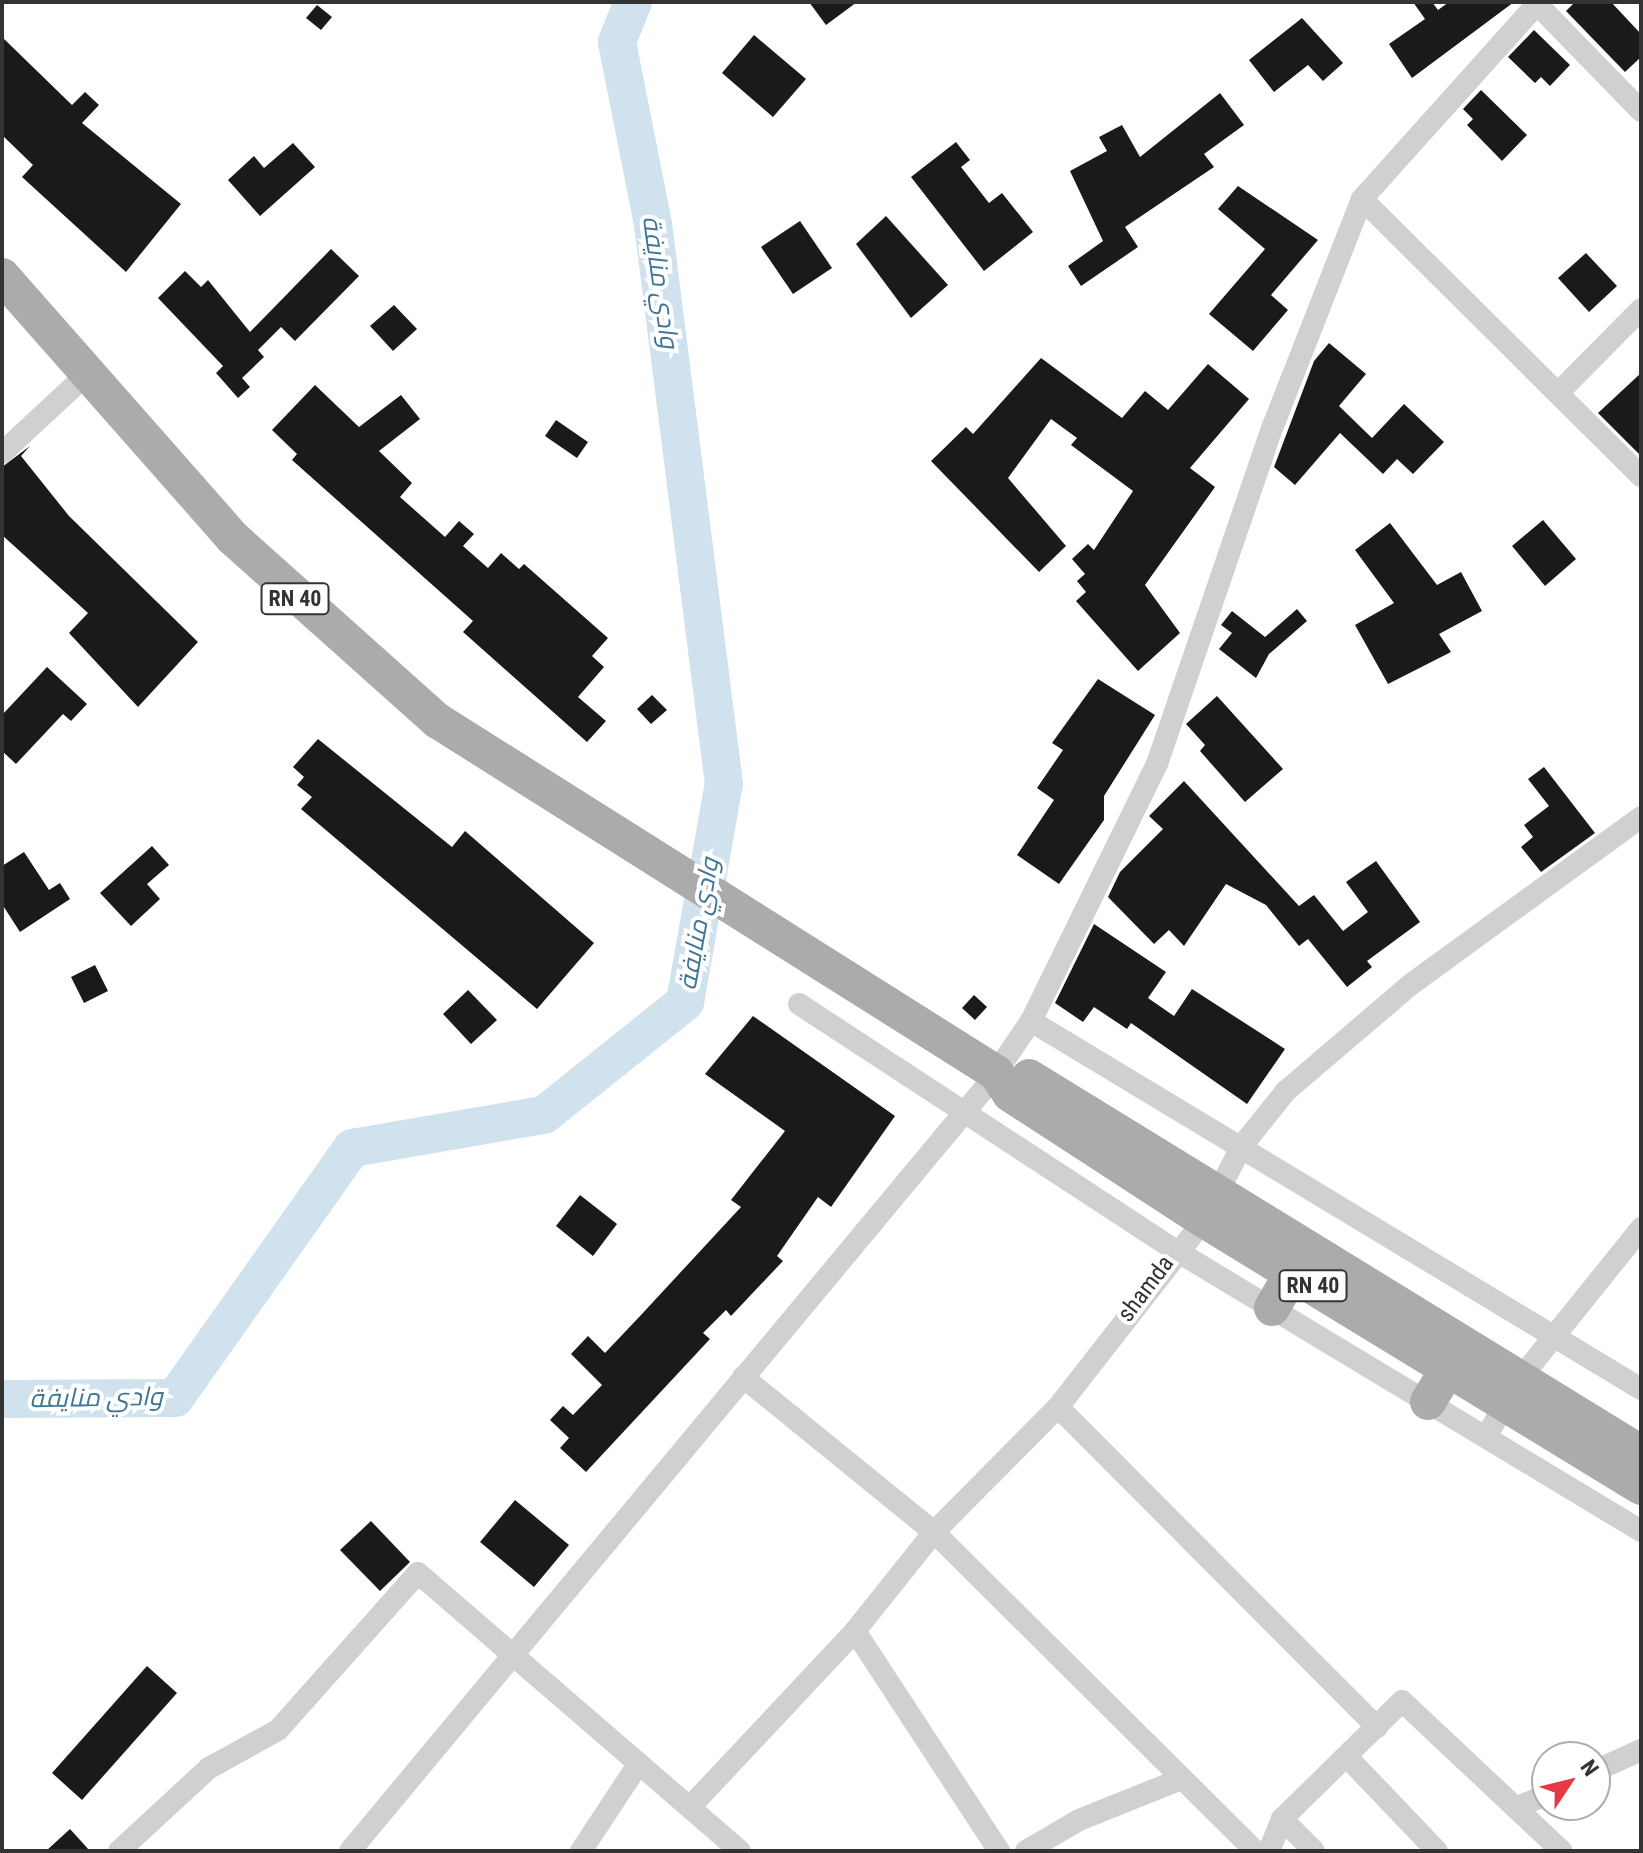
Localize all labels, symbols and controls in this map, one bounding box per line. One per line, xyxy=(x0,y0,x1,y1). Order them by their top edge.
water label: وادي منايفة xyxy=(635,214,685,350)
road number: RN 40 xyxy=(259,581,331,617)
water label: وادي منايفة xyxy=(672,856,726,992)
street label: shamda xyxy=(1112,1250,1180,1328)
road number: RN 40 xyxy=(1277,1268,1349,1304)
water label: وادي منايفة xyxy=(29,1381,163,1415)
north arrow xyxy=(1531,1741,1611,1821)
text: N xyxy=(1575,1755,1604,1781)

